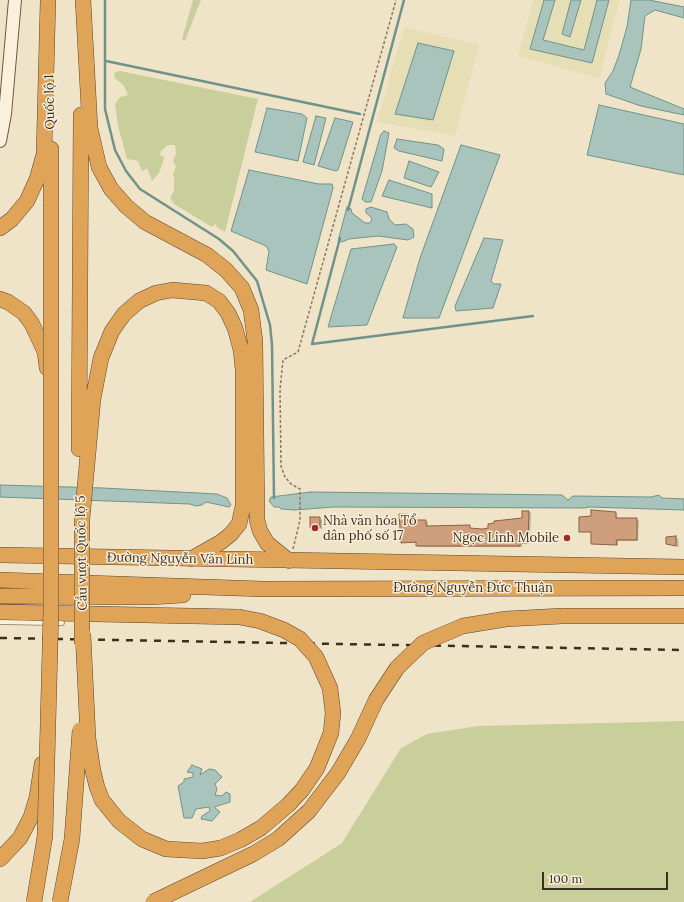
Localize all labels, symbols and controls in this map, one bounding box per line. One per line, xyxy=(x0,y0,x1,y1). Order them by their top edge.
street label: Quốc lộ 1 xyxy=(42,74,58,130)
street label: Cầu vượt Quốc lộ 5 xyxy=(73,495,91,611)
place label: Nhà văn hóa Tổ dân phố số 17 xyxy=(323,513,417,544)
marker: Nhà văn hóa Tổ dân phố số 17 xyxy=(310,523,320,533)
place label: Ngọc Linh Mobile xyxy=(453,530,559,546)
marker: Ngọc Linh Mobile xyxy=(562,533,572,543)
street label: Đường Nguyễn Văn Linh xyxy=(107,550,253,568)
street label: Đường Nguyễn Đức Thuận xyxy=(393,580,553,596)
scale bar xyxy=(544,864,670,890)
text: 100 m xyxy=(549,871,582,886)

